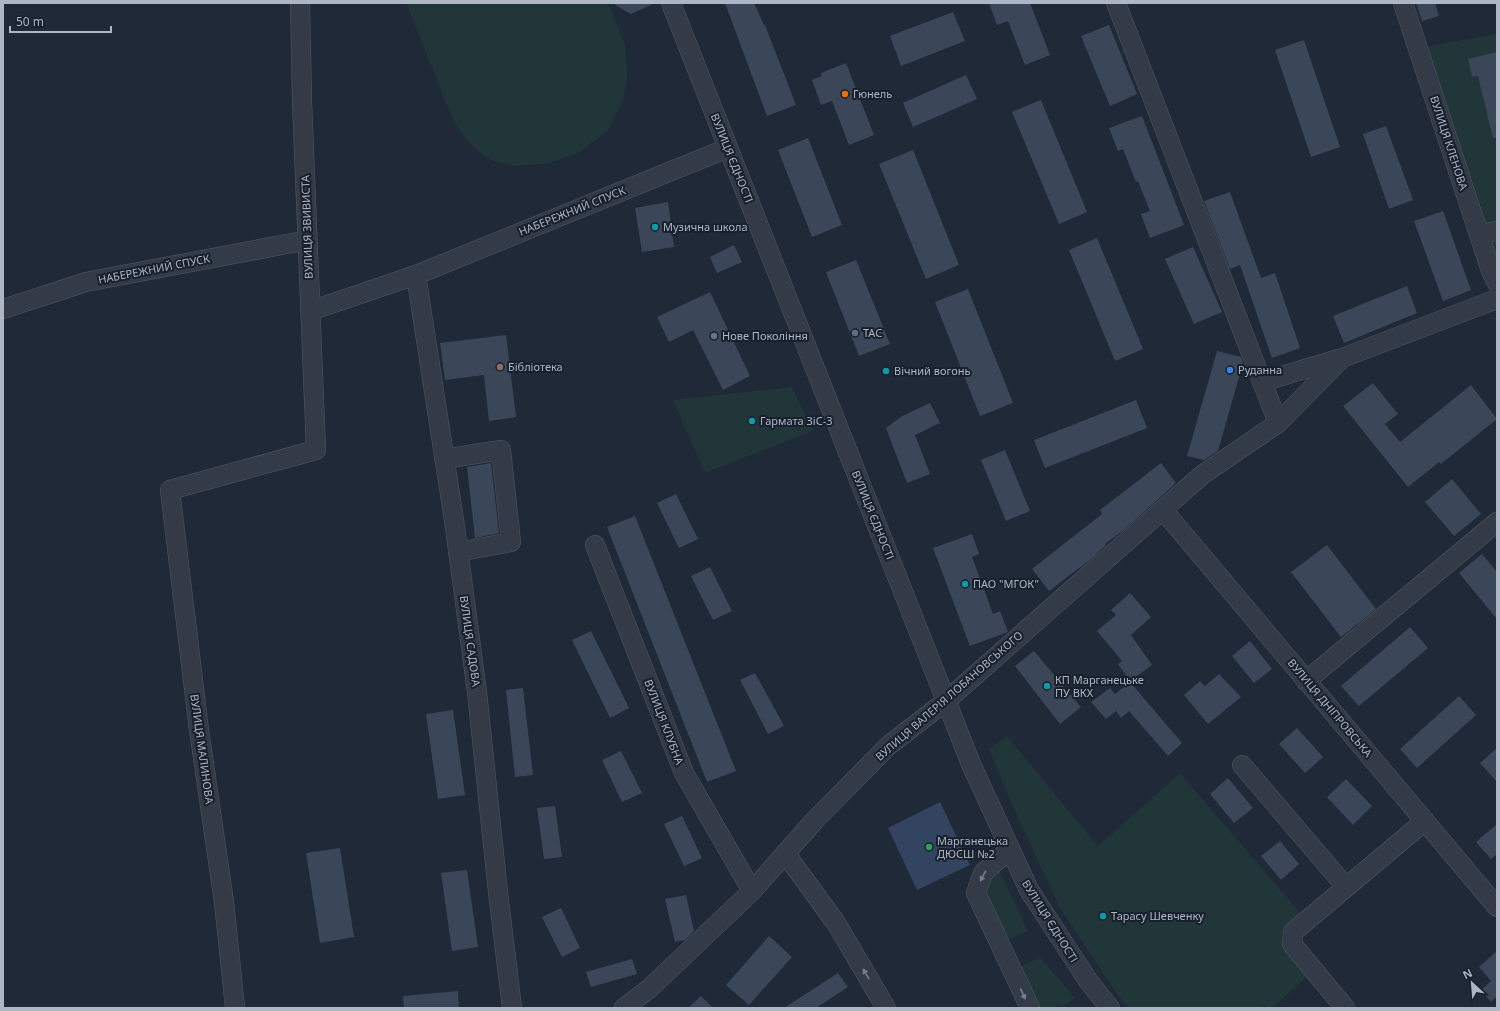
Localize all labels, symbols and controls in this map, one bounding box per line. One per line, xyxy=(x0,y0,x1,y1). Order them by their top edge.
scale bar xyxy=(10,8,111,34)
text: 50 m xyxy=(16,13,44,30)
place label: Гюнель xyxy=(853,86,892,101)
marker: Гюнель xyxy=(840,89,850,99)
street label: ВУЛИЦЯ КЛЕНОВА xyxy=(1427,94,1472,193)
street label: ВУЛИЦЯ ЄДНОСТІ xyxy=(708,111,757,205)
street label: ВУЛИЦЯ ЗВИВИСТА xyxy=(297,174,316,279)
street label: НАБЕРЕЖНИЙ СПУСК xyxy=(516,182,627,239)
place label: Музична школа xyxy=(663,219,748,234)
marker: Музична школа xyxy=(650,222,660,232)
street label: НАБЕРЕЖНИЙ СПУСК xyxy=(97,250,211,287)
place label: ТАС xyxy=(863,325,882,340)
place label: Нове Покоління xyxy=(722,328,808,343)
marker: ТАС xyxy=(850,328,860,338)
marker: Нове Покоління xyxy=(709,331,719,341)
place label: Бібліотека xyxy=(508,359,563,374)
marker: Бібліотека xyxy=(495,362,505,372)
place label: Руданна xyxy=(1238,362,1282,377)
place label: Вічний вогонь xyxy=(894,363,970,378)
marker: Руданна xyxy=(1225,365,1235,375)
marker: Вічний вогонь xyxy=(881,366,891,376)
place label: Гармата ЗіС-3 xyxy=(760,413,833,428)
marker: Гармата ЗіС-3 xyxy=(747,416,757,426)
street label: ВУЛИЦЯ ЄДНОСТІ xyxy=(849,468,898,562)
place label: ПАО "МГОК" xyxy=(973,576,1039,591)
marker: ПАО "МГОК" xyxy=(960,579,970,589)
street label: ВУЛИЦЯ САДОВА xyxy=(457,595,484,688)
street label: ВУЛИЦЯ ВАЛЕРІЯ ЛОБАНОВСЬКОГО xyxy=(872,627,1026,764)
street label: ВУЛИЦЯ ДНІПРОВСЬКА xyxy=(1285,655,1377,761)
place label: КП Марганецьке ПУ ВКХ xyxy=(1055,672,1144,700)
street label: ВУЛИЦЯ КЛУБНА xyxy=(641,677,688,768)
marker: КП Марганецьке ПУ ВКХ xyxy=(1042,681,1052,691)
street label: ВУЛИЦЯ МАЛИНОВА xyxy=(187,693,218,806)
place label: Марганецька ДЮСШ №2 xyxy=(937,833,1008,861)
marker: Марганецька ДЮСШ №2 xyxy=(924,842,934,852)
one-way arrow xyxy=(980,870,986,882)
street label: ВУЛИЦЯ ЄДНОСТІ xyxy=(1019,877,1082,965)
place label: Тарасу Шевченку xyxy=(1111,908,1204,923)
marker: Тарасу Шевченку xyxy=(1098,911,1108,921)
north arrow xyxy=(1452,963,1492,1003)
text: N xyxy=(1460,965,1475,982)
one-way arrow xyxy=(863,968,870,980)
one-way arrow xyxy=(1020,988,1027,1000)

